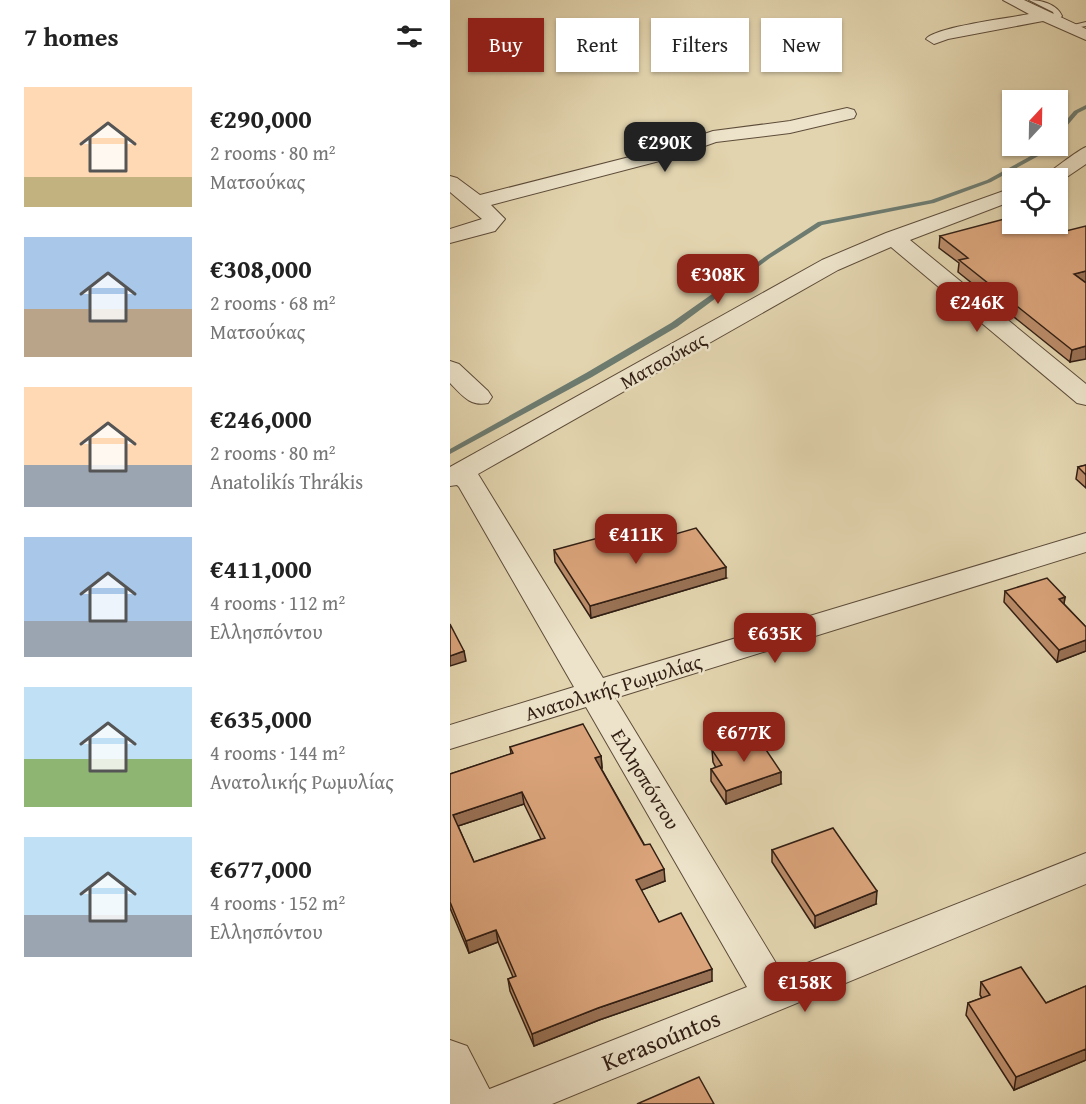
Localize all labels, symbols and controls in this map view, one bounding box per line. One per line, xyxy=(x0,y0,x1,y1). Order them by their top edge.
text: 7 homes xyxy=(24,17,119,56)
chip: Buy xyxy=(468,18,544,72)
chip: Rent xyxy=(556,18,639,72)
chip: Filters xyxy=(651,18,749,72)
chip: New xyxy=(761,18,842,72)
icon: filters xyxy=(393,20,426,53)
north arrow xyxy=(1002,90,1068,156)
map controls xyxy=(1002,90,1068,234)
text: €290,000 xyxy=(210,99,312,138)
icon: home xyxy=(72,111,144,183)
pin: €290K xyxy=(623,122,707,173)
text: €290K xyxy=(638,127,692,156)
text: 2 rooms · 80 m² xyxy=(210,138,336,167)
text: Ματσούκας xyxy=(210,167,305,196)
button: locate xyxy=(1002,168,1068,234)
text: €308,000 xyxy=(210,249,312,288)
pin: €308K xyxy=(676,254,760,305)
text: €308K xyxy=(691,259,745,288)
icon: home xyxy=(72,261,144,333)
pin: €246K xyxy=(935,282,1019,333)
text: €246K xyxy=(950,287,1004,316)
text: 2 rooms · 68 m² xyxy=(210,288,336,317)
text: Ματσούκας xyxy=(210,317,305,346)
street label: Ματσούκας xyxy=(614,324,712,396)
text: €246,000 xyxy=(210,399,312,438)
icon: home xyxy=(72,411,144,483)
text: 2 rooms · 80 m² xyxy=(210,438,336,467)
text: Anatolikís Thrákis xyxy=(210,467,363,496)
pin: €411K xyxy=(594,514,678,565)
text: €411K xyxy=(609,519,663,548)
text: €411,000 xyxy=(210,549,312,588)
icon: home xyxy=(72,561,144,633)
text: 4 rooms · 112 m² xyxy=(210,588,345,617)
pin: €635K xyxy=(733,613,817,664)
text: Ελλησπόντου xyxy=(210,617,323,646)
text: €635K xyxy=(748,618,802,647)
street label: Ανατολικής Ρωμυλίας xyxy=(521,646,706,728)
text: €635,000 xyxy=(210,699,312,738)
icon: home xyxy=(72,711,144,783)
pin: €677K xyxy=(702,712,786,763)
text: €677K xyxy=(717,717,771,746)
street label: Ελλησπόντου xyxy=(605,723,687,835)
text: 4 rooms · 144 m² xyxy=(210,738,345,767)
text: Ανατολικής Ρωμυλίας xyxy=(210,767,394,796)
text: €677,000 xyxy=(210,849,312,888)
icon: home xyxy=(72,861,144,933)
text: 4 rooms · 152 m² xyxy=(210,888,345,917)
text: Ελλησπόντου xyxy=(210,917,323,946)
pin: €158K xyxy=(763,962,847,1013)
text: €158K xyxy=(778,967,832,996)
street label: Kerasoúntos xyxy=(597,1000,725,1080)

